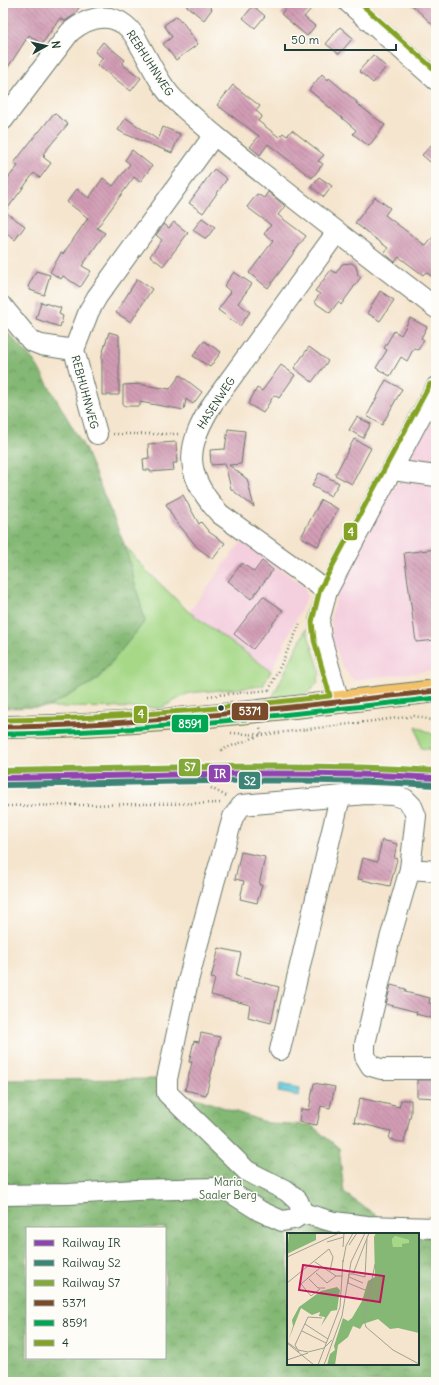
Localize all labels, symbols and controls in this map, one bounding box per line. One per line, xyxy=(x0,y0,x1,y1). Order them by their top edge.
north arrow xyxy=(26,26,66,66)
scale bar xyxy=(285,26,396,52)
street label: REBHUHNWEG xyxy=(123,27,177,99)
text: 50 m xyxy=(291,32,320,47)
text: N xyxy=(48,40,63,49)
street label: REBHUHNWEG xyxy=(68,354,102,430)
street label: HASENWEG xyxy=(194,374,238,432)
line badge: 4 xyxy=(343,522,358,541)
text: 4 xyxy=(348,525,355,539)
line badge: 5371 xyxy=(231,702,269,721)
unlabelled marker xyxy=(216,703,226,713)
text: 5371 xyxy=(239,704,261,718)
line badge: 4 xyxy=(133,705,148,724)
text: 4 xyxy=(138,707,145,721)
line badge: 8591 xyxy=(171,714,209,733)
text: 8591 xyxy=(178,717,202,731)
line badge: S7 xyxy=(178,758,201,777)
text: S7 xyxy=(184,760,196,774)
line badge: IR xyxy=(208,764,231,783)
text: IR xyxy=(214,767,226,781)
line badge: S2 xyxy=(238,771,261,790)
text: S2 xyxy=(244,774,256,788)
park label: Maria Saaler Berg xyxy=(199,1175,257,1202)
legend xyxy=(26,1227,166,1359)
inset map xyxy=(287,1233,419,1365)
text: Railway IR xyxy=(62,1235,121,1250)
text: Railway S2 xyxy=(62,1255,121,1270)
text: Railway S7 xyxy=(62,1275,120,1290)
text: 5371 xyxy=(62,1295,86,1310)
text: 8591 xyxy=(62,1315,87,1330)
text: 4 xyxy=(62,1335,69,1350)

